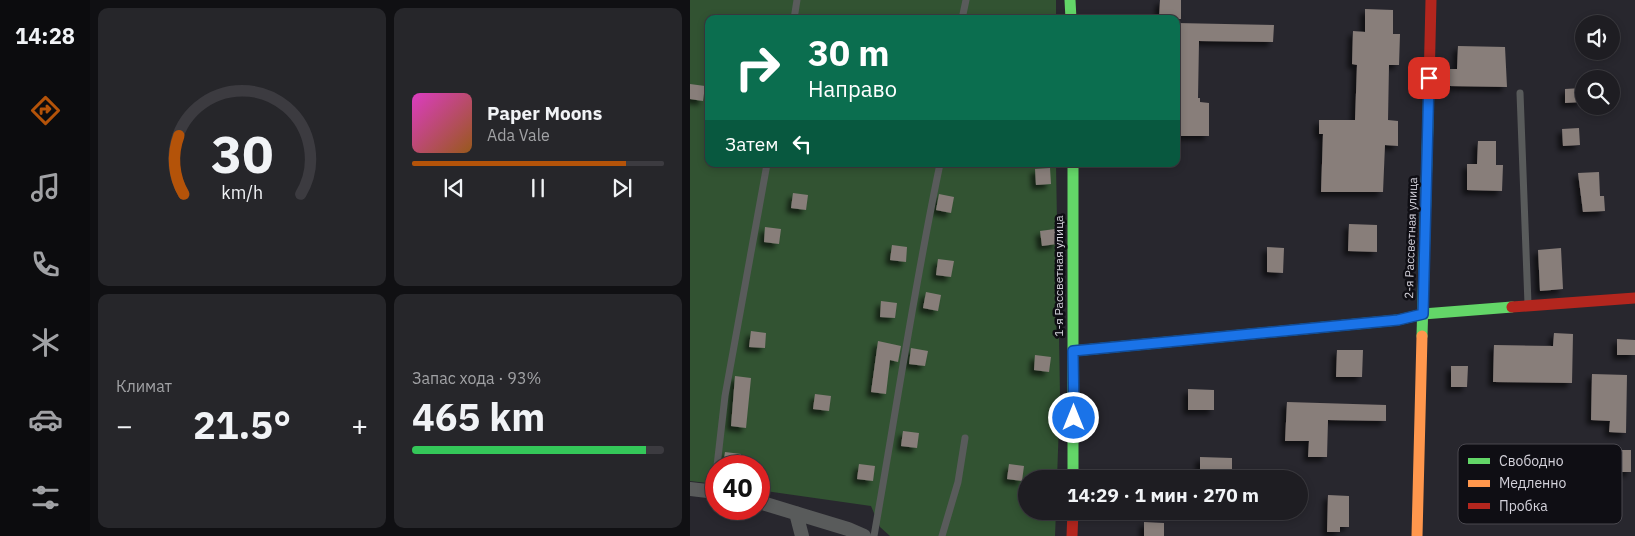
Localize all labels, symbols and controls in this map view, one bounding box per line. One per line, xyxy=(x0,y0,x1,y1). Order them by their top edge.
map controls xyxy=(1575,15,1620,115)
button: sound xyxy=(1575,15,1620,60)
text: 14:28 xyxy=(15,21,75,50)
text: 30 m xyxy=(808,30,890,76)
icon: right xyxy=(725,35,790,100)
pin xyxy=(1408,57,1450,99)
icon: arrive xyxy=(1415,64,1443,92)
button: search xyxy=(1575,70,1620,115)
text: Направо xyxy=(808,74,897,103)
icon: directions xyxy=(28,93,63,128)
text: Paper Moons xyxy=(487,101,602,125)
text: 30 xyxy=(211,120,273,187)
text: Ada Vale xyxy=(487,125,550,145)
icon: left xyxy=(788,130,816,158)
text: Затем xyxy=(725,132,778,156)
icon: music xyxy=(28,170,63,205)
icon: previous xyxy=(440,174,468,202)
icon: pause xyxy=(524,174,552,202)
icon: next xyxy=(608,174,636,202)
street label: 2-я Рассветная улица xyxy=(1401,176,1420,299)
text: km/h xyxy=(221,181,263,204)
street label: 1-я Рассветная улица xyxy=(1051,215,1066,337)
icon: phone xyxy=(28,247,63,282)
icon: climate xyxy=(28,325,63,360)
text: Запас хода · 93% xyxy=(412,368,541,388)
text: Климат xyxy=(116,376,172,396)
position arrow xyxy=(1047,391,1099,443)
text: 465 km xyxy=(412,392,545,441)
text: 21.5° xyxy=(193,400,291,449)
icon: car xyxy=(28,402,63,437)
text: − xyxy=(116,407,133,444)
text: + xyxy=(351,407,368,444)
legend xyxy=(1458,444,1622,524)
text: Свободно xyxy=(1499,452,1564,470)
speed limit sign: 40 xyxy=(705,455,770,520)
text: Медленно xyxy=(1499,474,1567,492)
icon: filters xyxy=(28,480,63,515)
text: 14:29 · 1 мин · 270 m xyxy=(1067,483,1259,507)
text: Пробка xyxy=(1499,497,1548,515)

